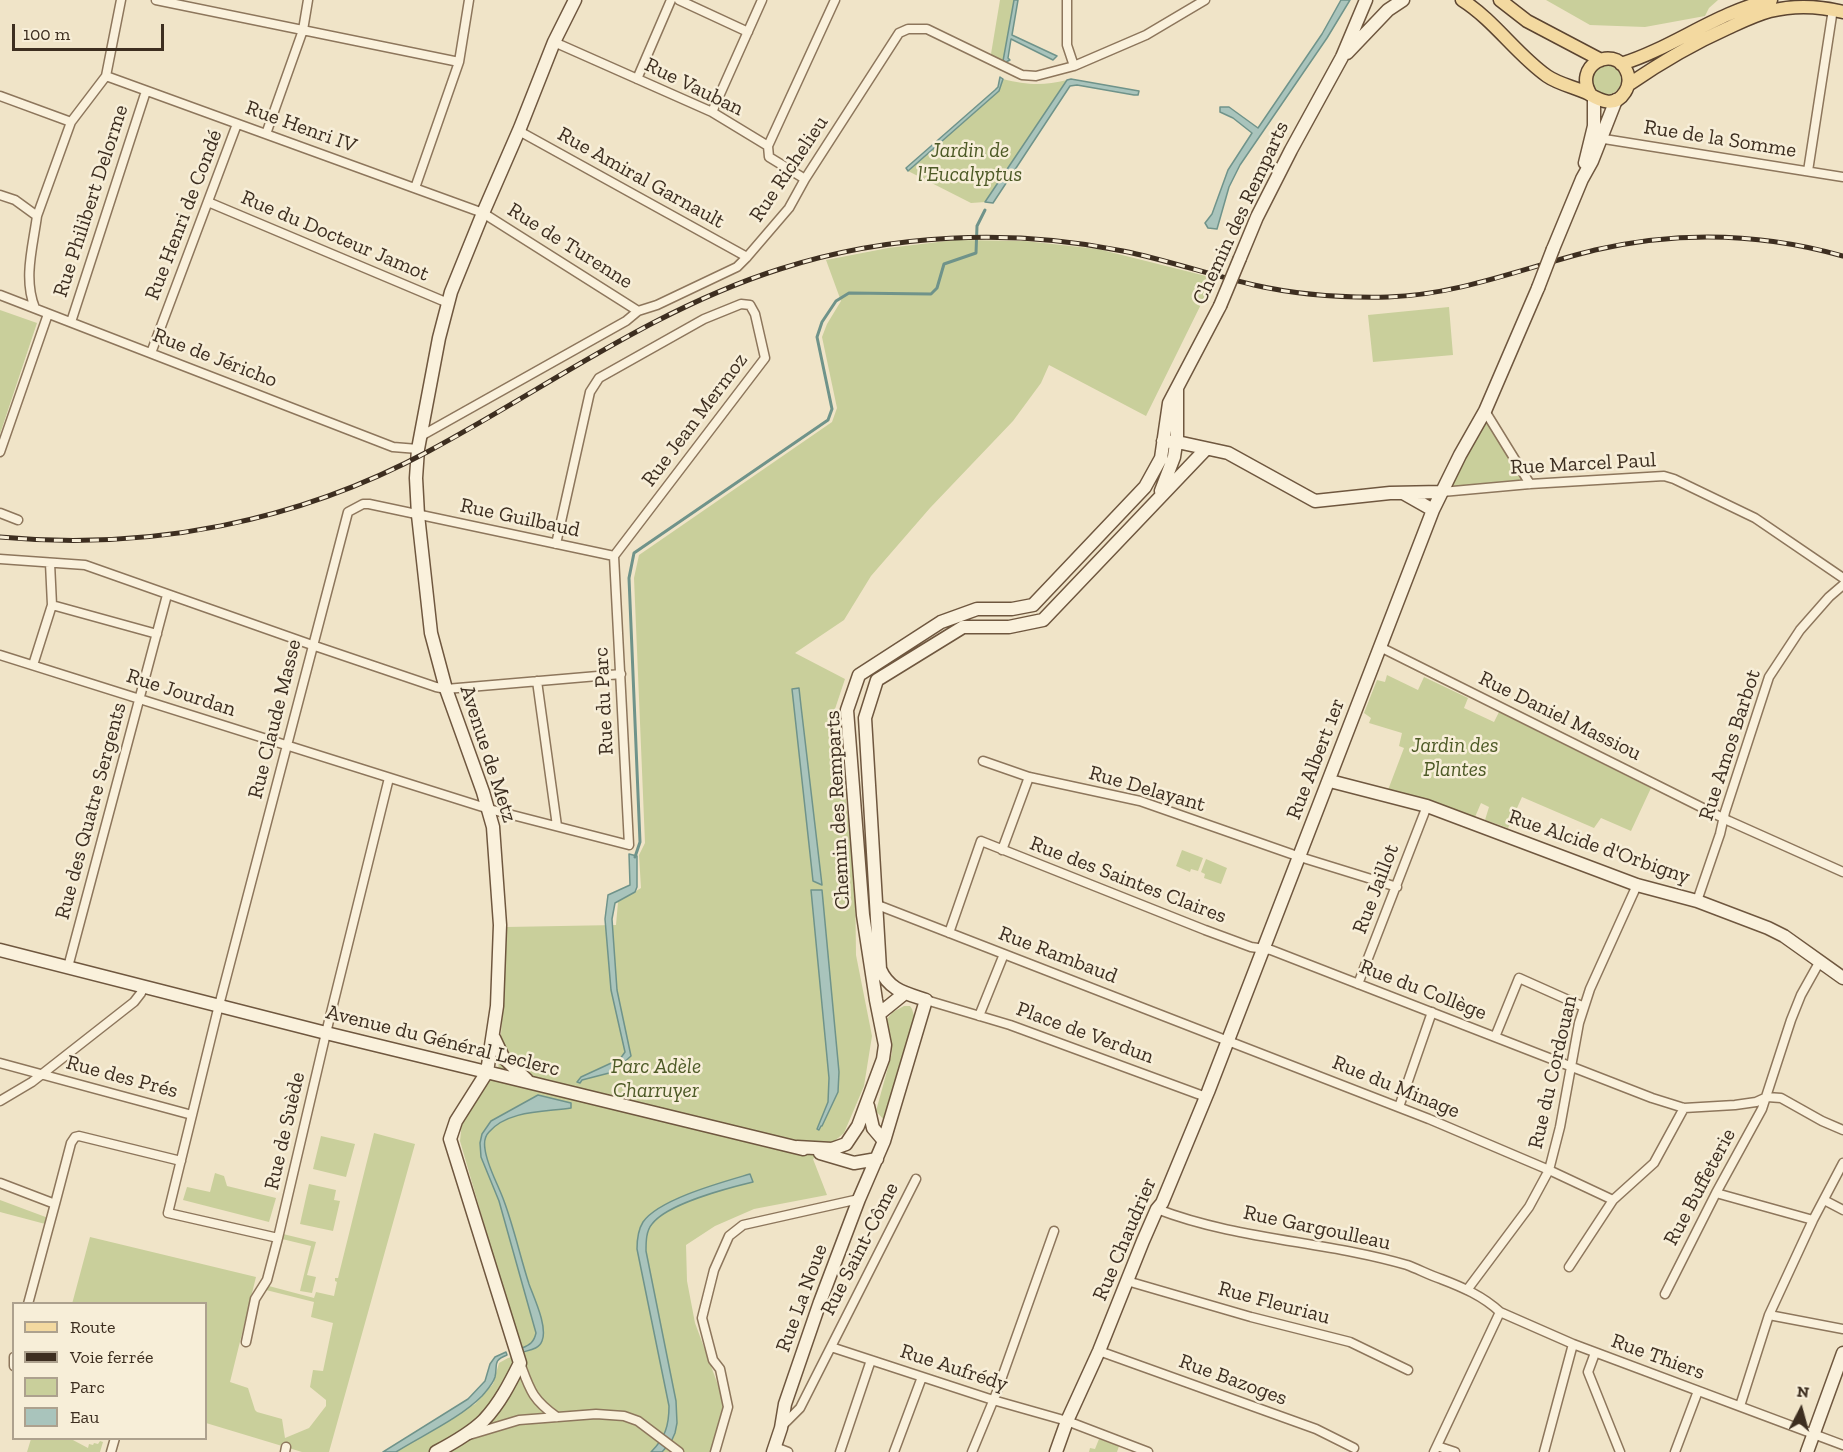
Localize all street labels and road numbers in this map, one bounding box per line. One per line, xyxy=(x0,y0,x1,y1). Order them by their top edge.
street label: Rue Vauban xyxy=(640,52,748,122)
street label: Rue Henri IV xyxy=(242,95,360,159)
street label: Rue Philibert Delorme xyxy=(48,102,134,300)
street label: Rue Richelieu xyxy=(744,111,834,227)
street label: Rue de la Somme xyxy=(1642,115,1798,163)
street label: Chemin des Remparts xyxy=(1187,117,1295,309)
street label: Rue Amiral Garnault xyxy=(553,122,729,234)
street label: Rue Henri de Condé xyxy=(140,126,228,304)
street label: Rue du Docteur Jamot xyxy=(237,185,433,287)
street label: Rue de Turenne xyxy=(503,197,637,295)
street label: Rue de Jéricho xyxy=(149,323,281,393)
street label: Rue Jean Mermoz xyxy=(637,348,753,492)
street label: Rue Marcel Paul xyxy=(1509,448,1657,480)
street label: Rue Guilbaud xyxy=(458,493,582,543)
street label: Rue Claude Masse xyxy=(243,637,307,801)
street label: Rue du Parc xyxy=(589,646,619,756)
street label: Rue Jourdan xyxy=(123,663,239,723)
street label: Rue Daniel Massiou xyxy=(1475,666,1645,766)
street label: Rue Amos Barbot xyxy=(1694,666,1766,824)
street label: Avenue de Metz xyxy=(454,682,522,826)
street label: Rue Albert 1er xyxy=(1281,695,1351,823)
street label: Rue des Quatre Sergents xyxy=(50,700,132,922)
street label: Chemin des Remparts xyxy=(820,710,856,910)
street label: Rue Delayant xyxy=(1086,760,1208,818)
street label: Rue Alcide d'Orbigny xyxy=(1505,804,1693,890)
street label: Rue des Saintes Claires xyxy=(1026,831,1230,929)
street label: Rue Jaillot xyxy=(1347,841,1405,937)
street label: Rue Rambaud xyxy=(995,921,1121,989)
street label: Rue du Collège xyxy=(1356,954,1490,1026)
street label: Rue du Cordouan xyxy=(1523,993,1583,1151)
street label: Place de Verdun xyxy=(1013,996,1157,1070)
street label: Avenue du Général Leclerc xyxy=(324,1000,562,1082)
street label: Rue des Prés xyxy=(63,1050,181,1104)
street label: Rue du Minage xyxy=(1329,1050,1463,1124)
street label: Rue de Suède xyxy=(259,1070,311,1192)
street label: Rue Buffeterie xyxy=(1659,1124,1741,1250)
street label: Rue Chaudrier xyxy=(1088,1174,1162,1304)
street label: Rue Saint-Côme xyxy=(816,1178,904,1320)
street label: Rue Gargoulleau xyxy=(1241,1200,1393,1256)
street label: Rue La Noue xyxy=(771,1241,833,1355)
street label: Rue Fleuriau xyxy=(1215,1276,1333,1330)
street label: Rue Thiers xyxy=(1608,1328,1708,1386)
street label: Rue Aufrédy xyxy=(897,1339,1011,1397)
street label: Rue Bazoges xyxy=(1175,1349,1291,1411)

